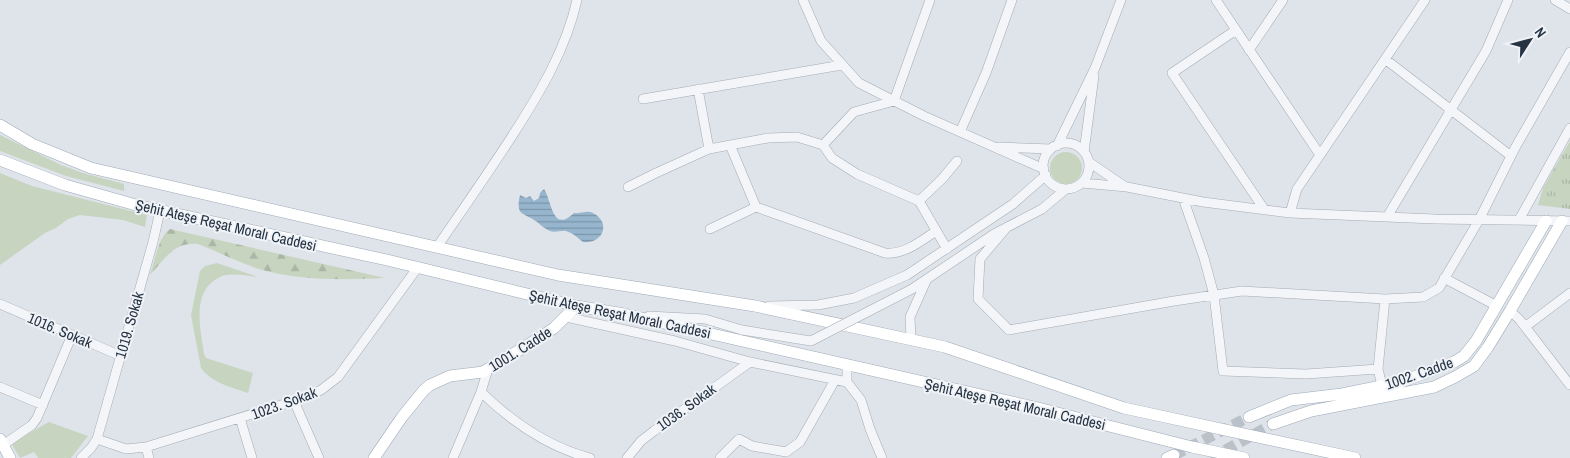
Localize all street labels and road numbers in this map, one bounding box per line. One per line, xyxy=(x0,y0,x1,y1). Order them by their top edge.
street label: Şehit Ateşe Reşat Moralı Caddesi xyxy=(133,194,319,256)
street label: Şehit Ateşe Reşat Moralı Caddesi xyxy=(527,284,713,344)
street label: 1019. Sokak xyxy=(109,288,149,361)
street label: 1016. Sokak xyxy=(24,307,96,353)
street label: 1001. Cadde xyxy=(485,321,556,377)
street label: 1002. Cadde xyxy=(1382,352,1456,394)
street label: Şehit Ateşe Reşat Moralı Caddesi xyxy=(922,373,1108,435)
street label: 1036. Sokak xyxy=(652,378,721,436)
street label: 1023. Sokak xyxy=(248,381,321,425)

